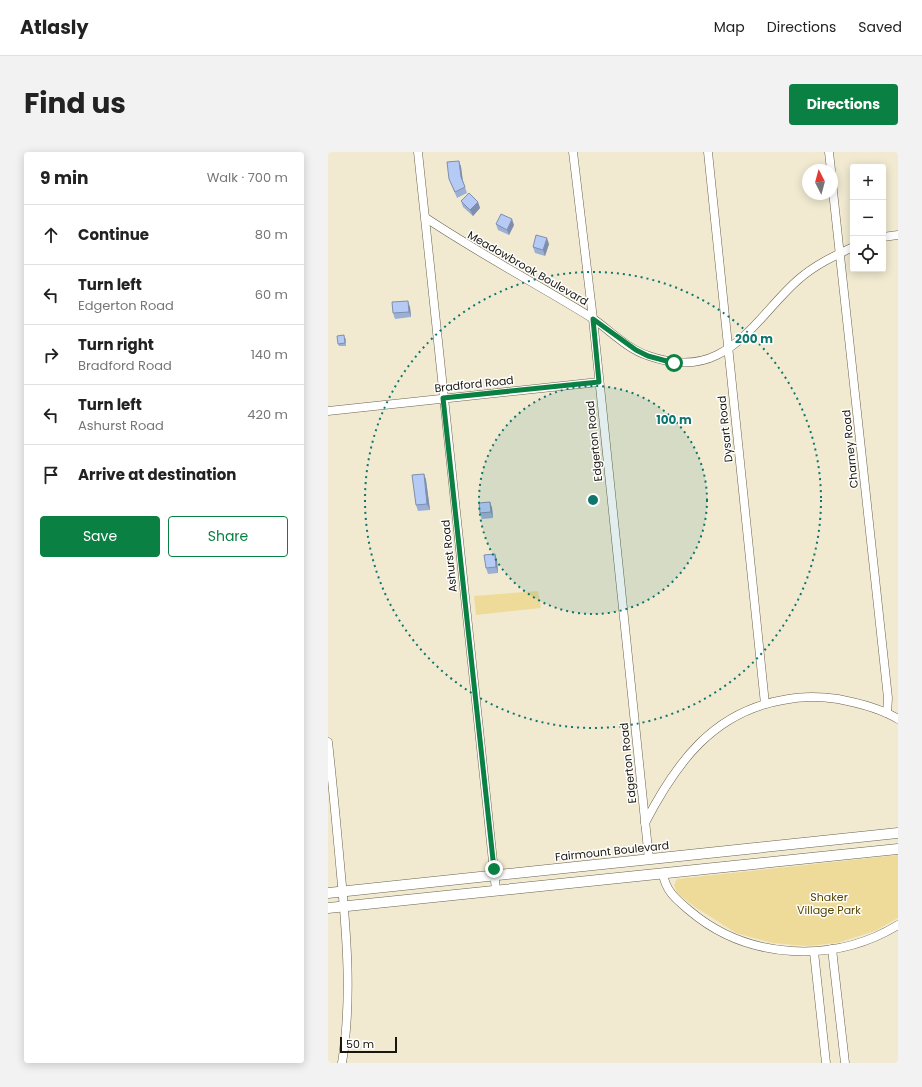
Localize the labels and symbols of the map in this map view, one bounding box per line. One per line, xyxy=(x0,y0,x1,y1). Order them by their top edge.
north arrow xyxy=(802,164,838,200)
street label: Meadowbrook Boulevard xyxy=(465,227,591,309)
text: 200 m xyxy=(735,330,773,347)
route start xyxy=(665,354,683,372)
street label: Bradford Road xyxy=(434,372,514,396)
street label: Dysart Road xyxy=(714,395,736,463)
street label: Edgerton Road xyxy=(582,400,606,482)
street label: Charney Road xyxy=(838,409,862,489)
text: 100 m xyxy=(656,411,692,428)
centre of rings xyxy=(586,493,600,507)
street label: Ashurst Road xyxy=(437,519,461,593)
street label: Edgerton Road xyxy=(616,722,640,804)
street label: Fairmount Boulevard xyxy=(554,837,670,865)
route end xyxy=(485,860,503,878)
park label: Shaker Village Park xyxy=(797,889,861,918)
scale bar xyxy=(340,1035,397,1054)

